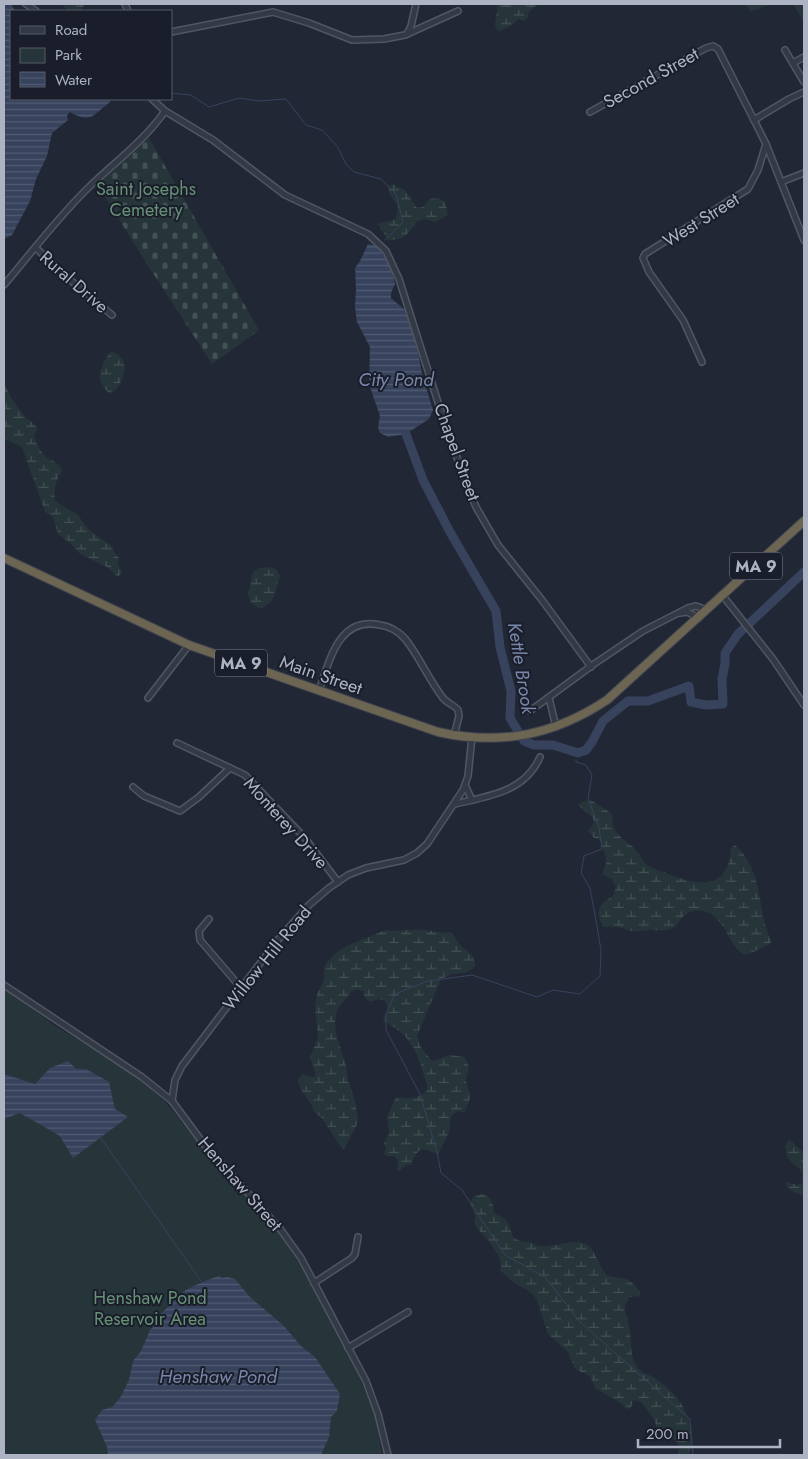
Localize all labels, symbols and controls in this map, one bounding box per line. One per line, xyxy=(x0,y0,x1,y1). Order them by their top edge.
legend xyxy=(10,10,172,100)
text: Road xyxy=(55,19,87,41)
street label: Second Street xyxy=(599,41,704,115)
text: Park xyxy=(55,44,82,66)
text: Water xyxy=(55,69,93,91)
park label: Saint Josephs Cemetery xyxy=(96,176,196,223)
street label: West Street xyxy=(658,186,745,254)
street label: Rural Drive xyxy=(34,245,114,319)
water label: City Pond xyxy=(358,366,435,393)
street label: Chapel Street xyxy=(427,399,487,505)
road number: MA 9 xyxy=(730,552,782,580)
water label: Kettle Brook xyxy=(501,620,542,717)
street label: Main Street xyxy=(276,649,366,701)
road number: MA 9 xyxy=(215,650,267,676)
street label: Monterey Drive xyxy=(238,771,334,875)
street label: Willow Hill Road xyxy=(217,900,317,1016)
street label: Henshaw Street xyxy=(192,1131,289,1237)
park label: Henshaw Pond Reservoir Area xyxy=(93,1285,207,1332)
water label: Henshaw Pond xyxy=(159,1363,278,1390)
scale bar xyxy=(638,1416,780,1448)
text: 200 m xyxy=(646,1423,689,1445)

